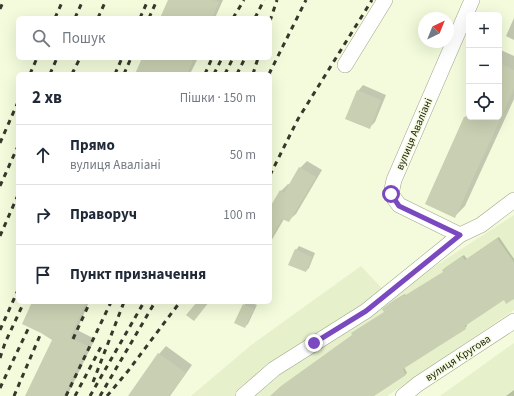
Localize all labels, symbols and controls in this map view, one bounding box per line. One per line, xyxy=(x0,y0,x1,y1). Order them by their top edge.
north arrow xyxy=(418,12,454,48)
map controls xyxy=(466,12,502,120)
button: + xyxy=(466,12,502,48)
search box xyxy=(16,16,272,60)
icon: search xyxy=(30,27,52,49)
text: Пошук xyxy=(62,28,105,49)
button: − xyxy=(466,48,502,84)
button: locate xyxy=(466,84,502,120)
text: 2 хв xyxy=(32,86,62,110)
text: Пішки · 150 m xyxy=(180,89,256,107)
street label: вулиця Аваліані xyxy=(392,96,436,172)
text: Прямо xyxy=(70,135,115,156)
icon: ahead xyxy=(32,144,54,166)
text: 50 m xyxy=(230,146,256,164)
text: вулиця Аваліані xyxy=(70,156,161,174)
route start xyxy=(382,185,400,203)
icon: right xyxy=(32,204,54,226)
text: Праворуч xyxy=(70,204,137,225)
text: 100 m xyxy=(223,206,256,224)
icon: arrive xyxy=(32,264,54,286)
text: Пункт призначення xyxy=(70,264,206,285)
street label: вулиця Кругова xyxy=(422,331,494,385)
route end xyxy=(305,334,323,352)

